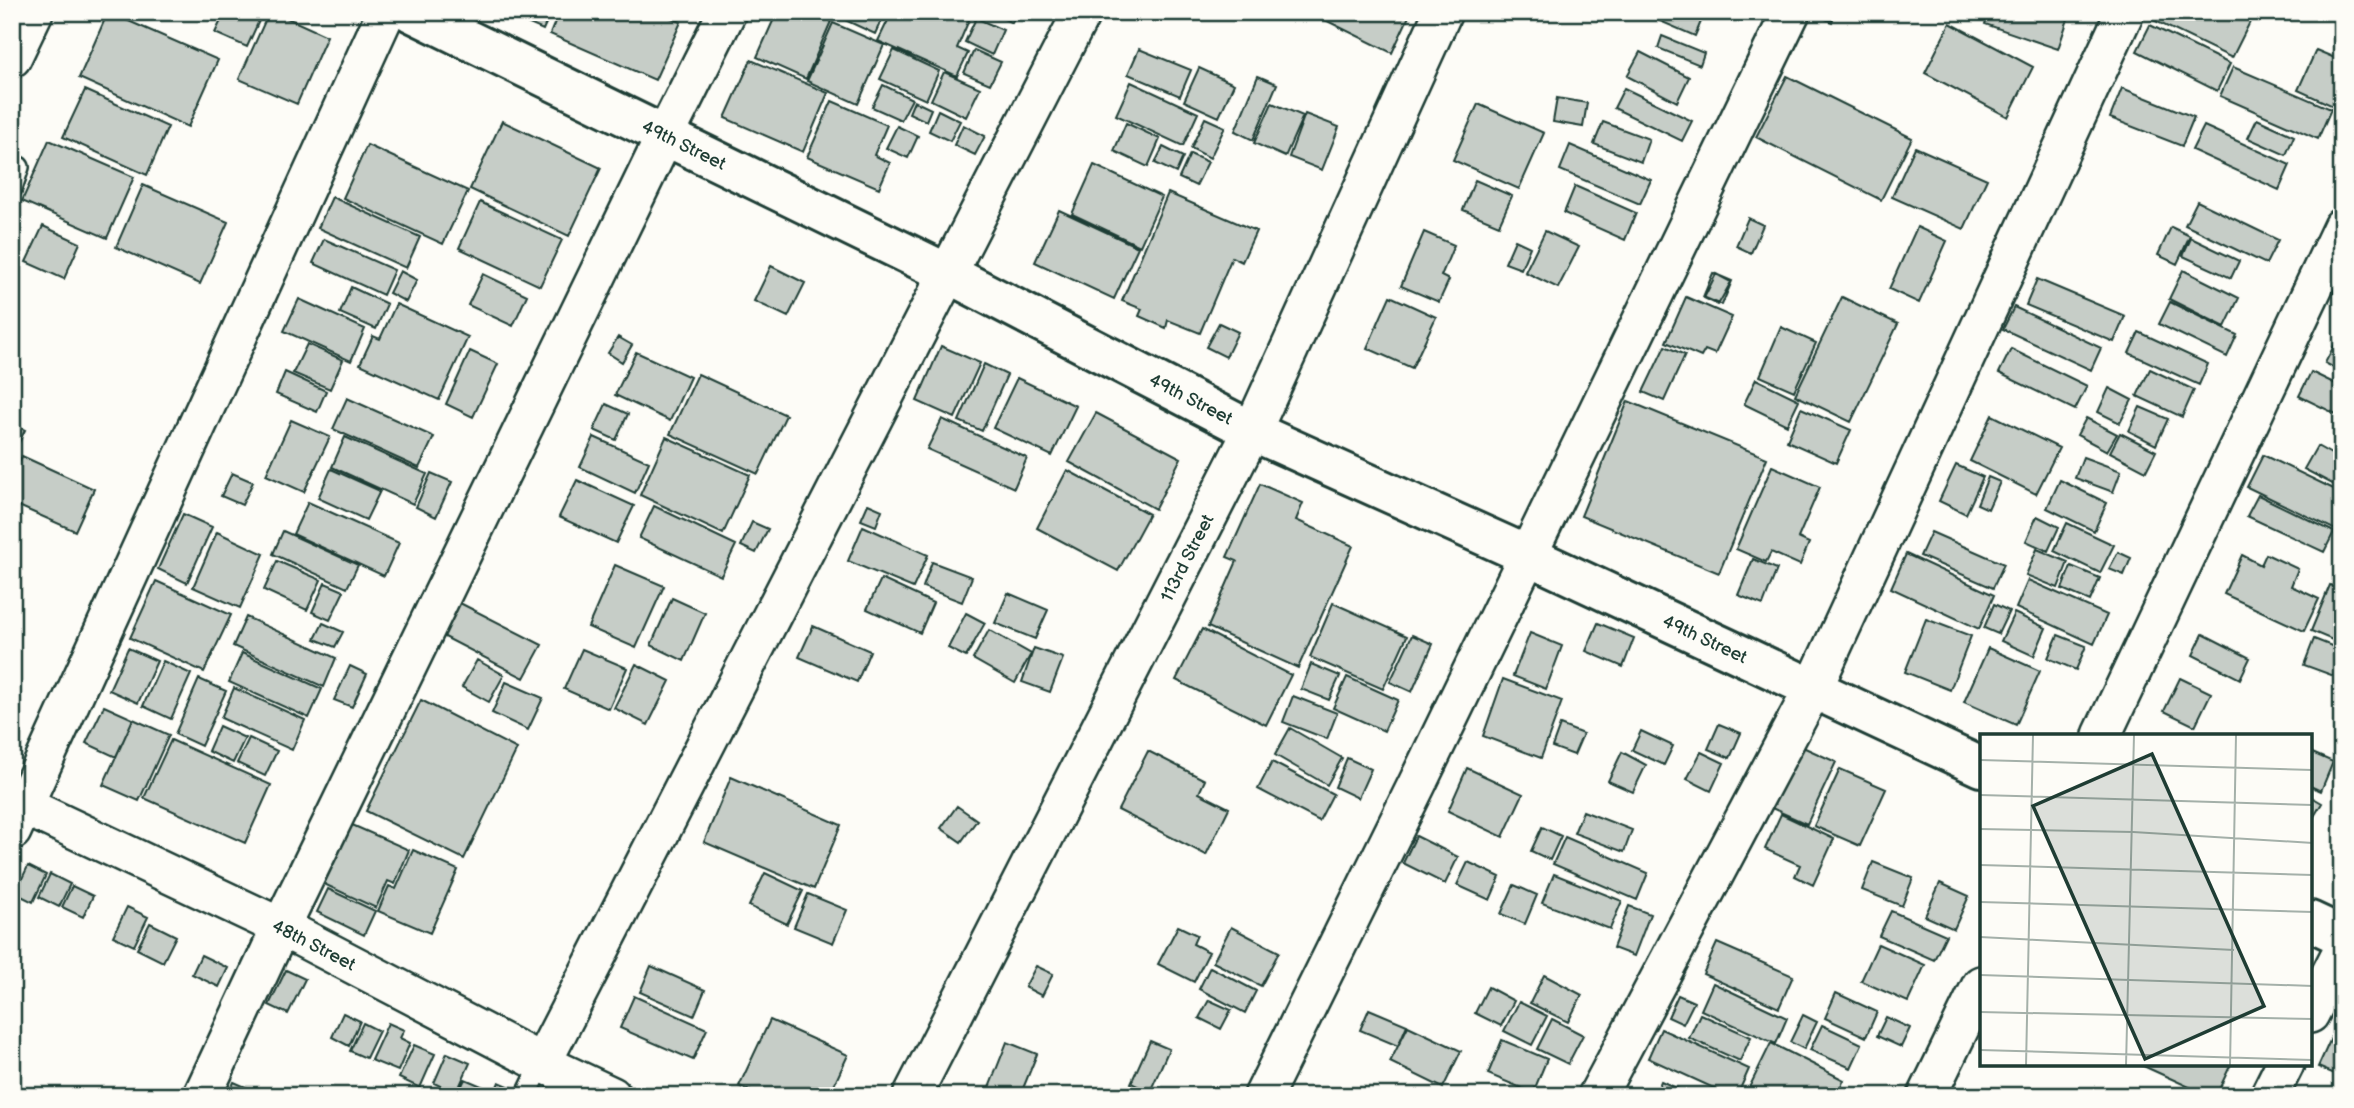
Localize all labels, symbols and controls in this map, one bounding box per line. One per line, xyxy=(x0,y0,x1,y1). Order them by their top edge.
street label: 49th Street xyxy=(638,116,730,175)
street label: 49th Street xyxy=(1146,369,1236,430)
street label: 113rd Street xyxy=(1156,511,1219,605)
street label: 49th Street xyxy=(1659,611,1751,668)
inset map xyxy=(1980,734,2312,1066)
street label: 48th Street xyxy=(269,915,359,976)

